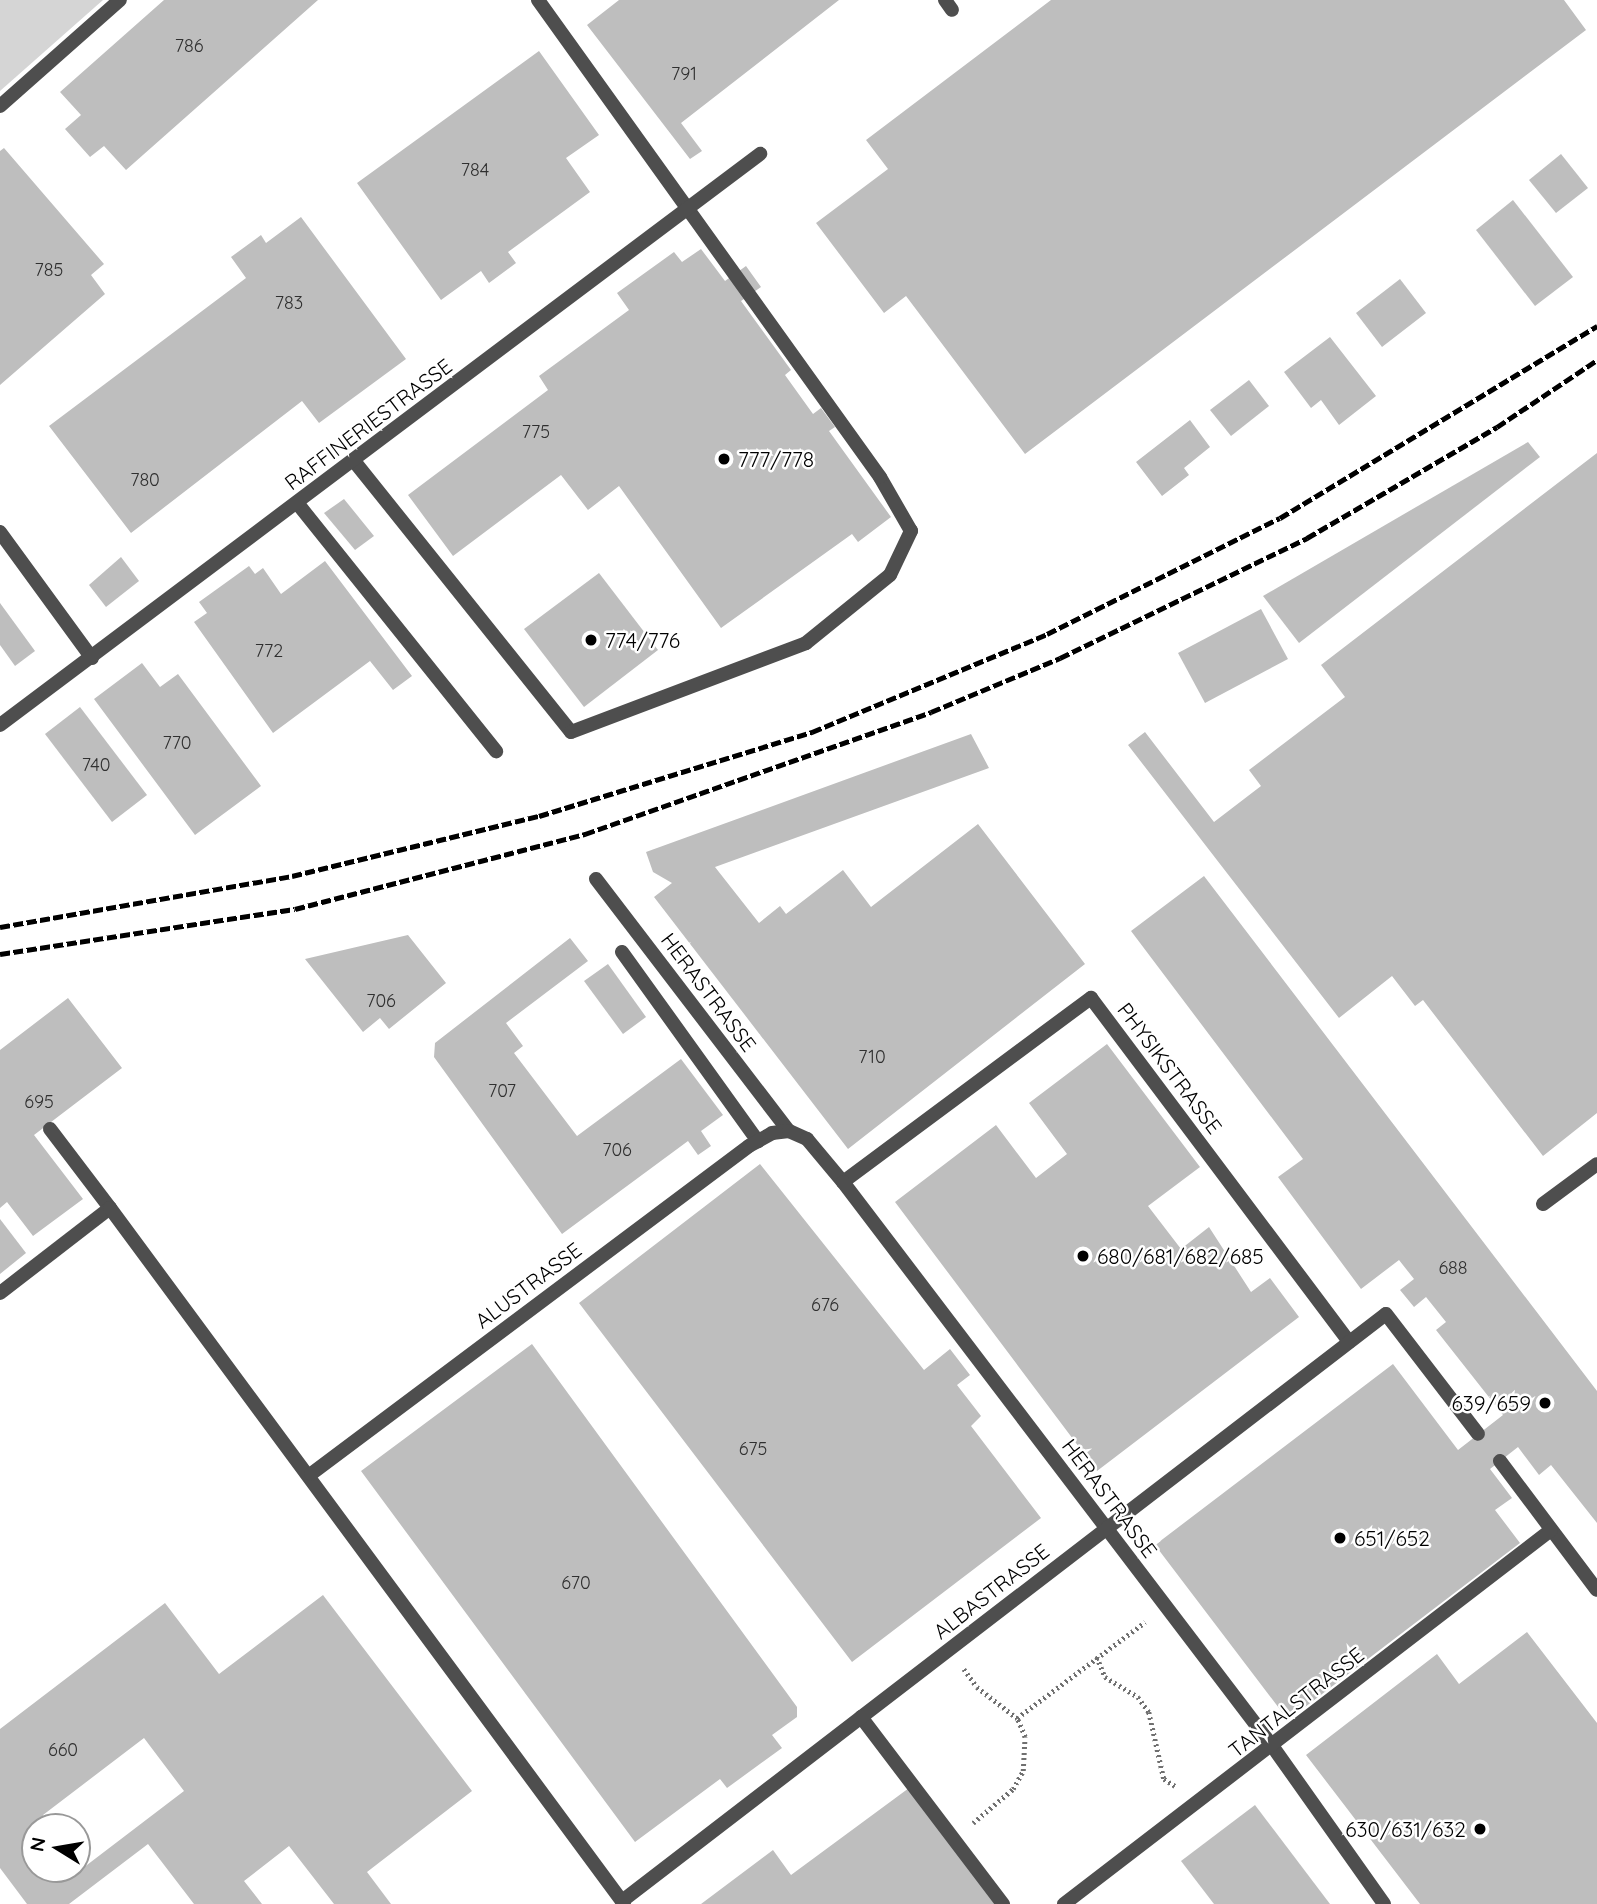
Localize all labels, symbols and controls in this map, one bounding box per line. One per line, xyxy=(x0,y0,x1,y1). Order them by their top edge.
house number: 786 xyxy=(175,35,203,57)
house number: 791 xyxy=(671,63,697,85)
house number: 784 xyxy=(461,159,489,181)
house number: 785 xyxy=(35,259,63,281)
house number: 783 xyxy=(275,292,303,314)
street label: RAFFINERIESTRASSE xyxy=(279,353,457,495)
house number: 775 xyxy=(522,421,550,443)
place label: 777/778 xyxy=(738,446,814,472)
marker: 777/778 xyxy=(716,451,732,467)
house number: 780 xyxy=(130,469,160,491)
place label: 774/776 xyxy=(605,627,680,653)
marker: 774/776 xyxy=(583,632,599,648)
house number: 772 xyxy=(255,640,283,662)
house number: 770 xyxy=(162,732,192,754)
house number: 740 xyxy=(82,754,110,776)
street label: HERASTRASSE xyxy=(656,928,762,1056)
house number: 706 xyxy=(366,990,396,1012)
street label: PHYSIKSTRASSE xyxy=(1113,998,1227,1138)
house number: 710 xyxy=(858,1046,886,1068)
house number: 707 xyxy=(488,1080,516,1102)
house number: 695 xyxy=(24,1091,54,1113)
house number: 706 xyxy=(602,1139,632,1161)
street label: ALUSTRASSE xyxy=(470,1237,586,1333)
place label: 680/681/682/685 xyxy=(1097,1243,1264,1269)
marker: 680/681/682/685 xyxy=(1075,1248,1091,1264)
house number: 688 xyxy=(1438,1257,1468,1279)
house number: 676 xyxy=(811,1294,839,1316)
place label: 639/659 xyxy=(1452,1390,1531,1416)
marker: 639/659 xyxy=(1537,1395,1553,1411)
street label: HERASTRASSE xyxy=(1057,1434,1163,1562)
house number: 675 xyxy=(739,1438,767,1460)
place label: 651/652 xyxy=(1354,1525,1430,1551)
marker: 651/652 xyxy=(1332,1530,1348,1546)
street label: ALBASTRASSE xyxy=(928,1538,1054,1644)
house number: 670 xyxy=(561,1572,591,1594)
street label: TANTALSTRASSE xyxy=(1223,1641,1369,1763)
house number: 660 xyxy=(48,1739,78,1761)
north arrow xyxy=(21,1813,91,1883)
place label: 630/631/632 xyxy=(1345,1816,1466,1842)
marker: 630/631/632 xyxy=(1472,1821,1488,1837)
text: N xyxy=(24,1835,50,1854)

